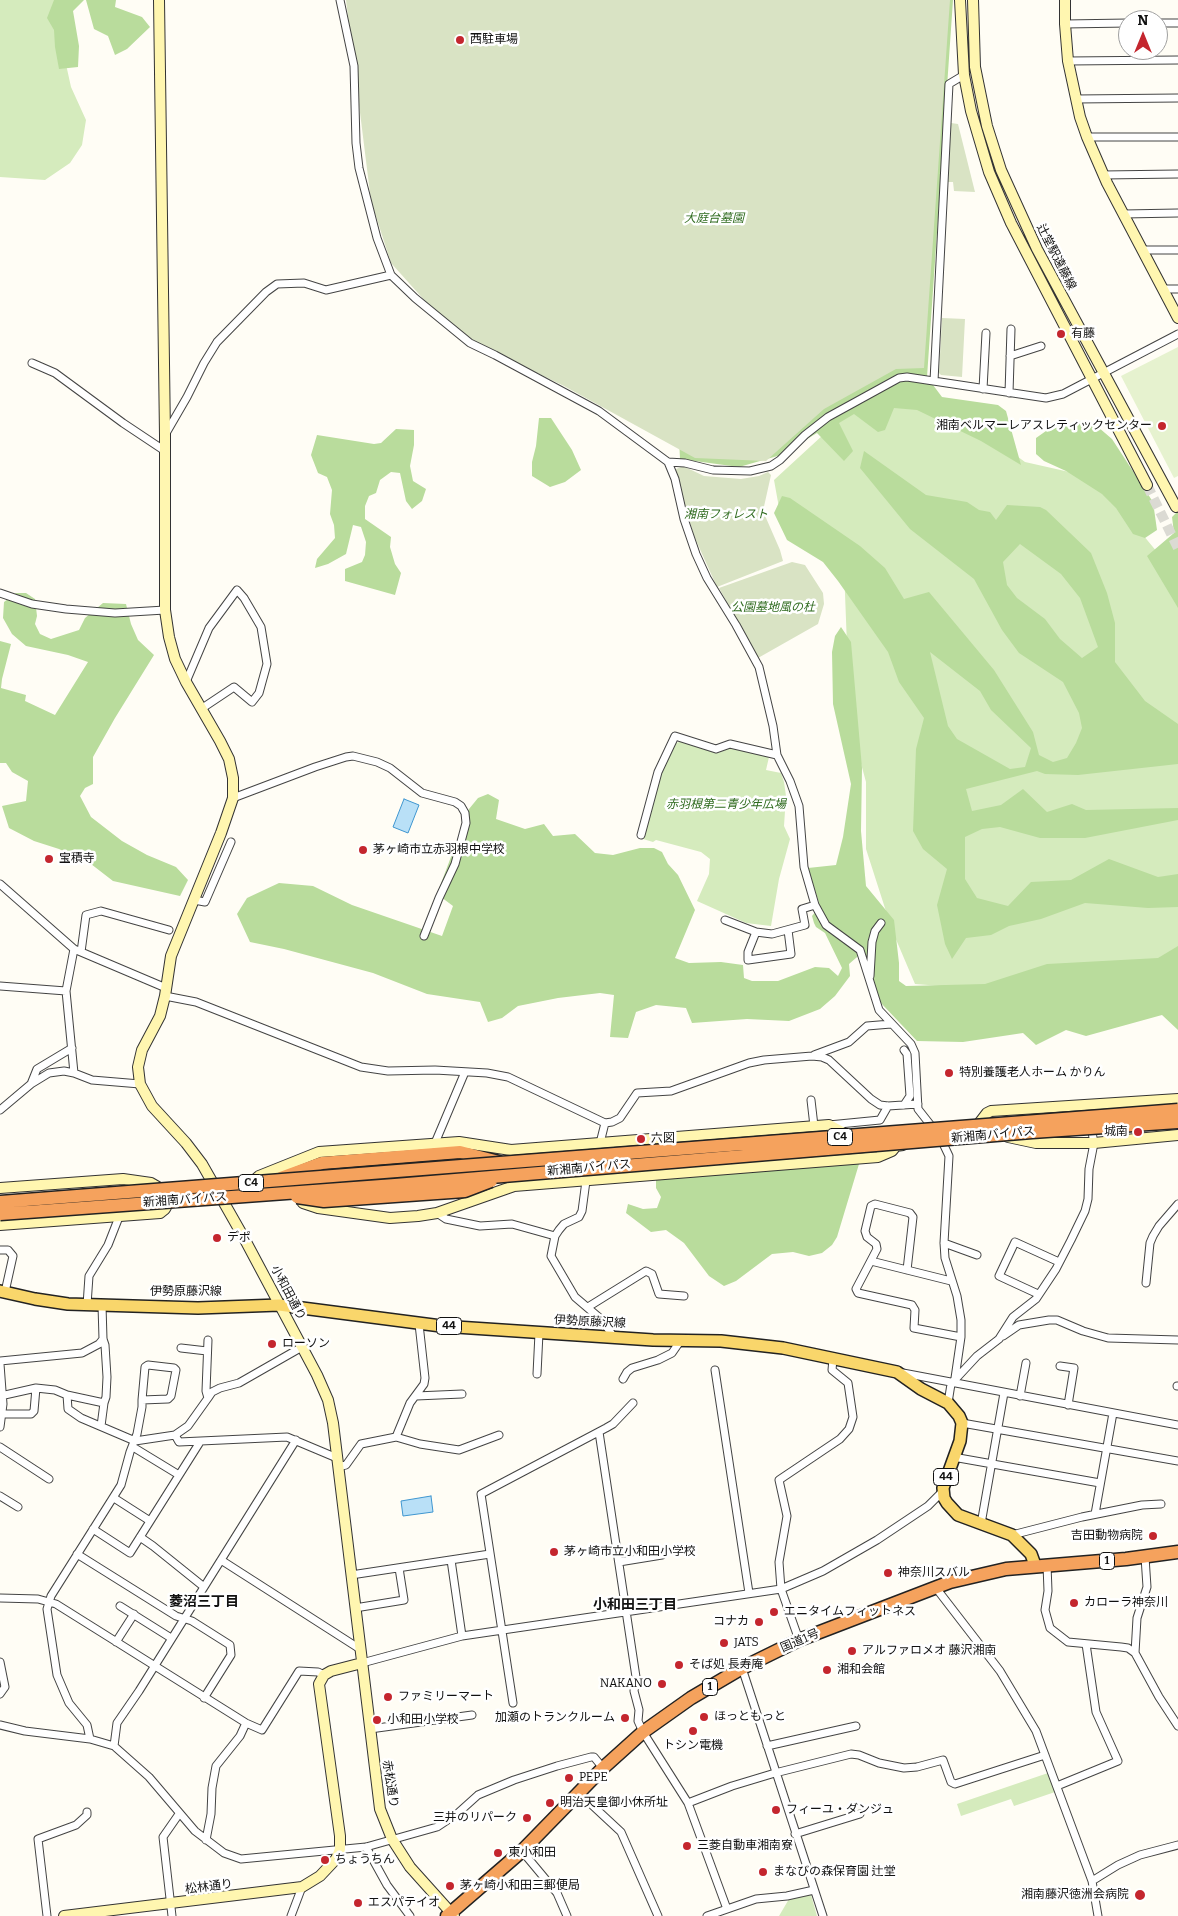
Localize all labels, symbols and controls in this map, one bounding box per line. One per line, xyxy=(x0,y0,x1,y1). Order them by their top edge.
north arrow xyxy=(1118,10,1168,60)
text: N xyxy=(1138,12,1148,29)
place label: 西駐車場 xyxy=(470,33,518,47)
marker: 西駐車場 xyxy=(454,34,466,46)
park label: 大庭台墓園 xyxy=(684,212,744,226)
street label: 辻堂駅遠藤線 xyxy=(1033,222,1079,292)
place label: 有藤 xyxy=(1071,327,1095,341)
marker: 有藤 xyxy=(1055,328,1067,340)
place label: 湘南ベルマーレアスレティックセンター xyxy=(936,419,1152,433)
marker: 湘南ベルマーレアスレティックセンター xyxy=(1156,420,1168,432)
park label: 湘南フォレスト xyxy=(684,508,768,522)
park label: 公園墓地風の杜 xyxy=(731,601,815,615)
park label: 赤羽根第二青少年広場 xyxy=(666,798,786,812)
place label: 茅ヶ崎市立赤羽根中学校 xyxy=(373,843,505,857)
marker: 茅ヶ崎市立赤羽根中学校 xyxy=(357,844,369,856)
place label: 宝積寺 xyxy=(59,852,95,866)
marker: 宝積寺 xyxy=(43,853,55,865)
place label: 特別養護老人ホーム かりん xyxy=(959,1066,1105,1080)
marker: 特別養護老人ホーム かりん xyxy=(943,1067,955,1079)
street label: 新湘南バイパス xyxy=(951,1124,1035,1146)
place label: 城南 xyxy=(1104,1125,1128,1139)
marker: 城南 xyxy=(1132,1126,1144,1138)
road number: C4 xyxy=(828,1128,852,1146)
place label: 六図 xyxy=(651,1132,675,1146)
marker: 六図 xyxy=(635,1133,647,1145)
street label: 新湘南バイパス xyxy=(547,1157,631,1179)
road number: C4 xyxy=(238,1174,264,1192)
street label: 新湘南バイパス xyxy=(143,1190,227,1210)
place label: デポ xyxy=(227,1231,251,1245)
marker: デポ xyxy=(211,1232,223,1244)
street label: 小和田通り xyxy=(268,1263,308,1323)
street label: 伊勢原藤沢線 xyxy=(150,1285,222,1299)
street label: 伊勢原藤沢線 xyxy=(554,1313,626,1331)
road number: 44 xyxy=(436,1318,462,1334)
place label: ローソン xyxy=(282,1337,330,1351)
marker: ローソン xyxy=(266,1338,278,1350)
road number: 44 xyxy=(934,1468,958,1485)
place label: 吉田動物病院 xyxy=(1071,1529,1143,1543)
marker: 吉田動物病院 xyxy=(1147,1530,1159,1542)
place label: 茅ヶ崎市立小和田小学校 xyxy=(564,1545,696,1559)
marker: 茅ヶ崎市立小和田小学校 xyxy=(548,1546,560,1558)
road number: 1 xyxy=(1100,1552,1114,1570)
place label: 神奈川スバル xyxy=(898,1566,970,1580)
marker: 神奈川スバル xyxy=(882,1567,894,1579)
district label: 菱沼三丁目 xyxy=(169,1594,239,1610)
place label: カローラ神奈川 xyxy=(1084,1596,1168,1610)
district label: 小和田三丁目 xyxy=(593,1597,677,1613)
marker: カローラ神奈川 xyxy=(1068,1597,1080,1609)
place label: エニタイムフィットネス xyxy=(784,1605,916,1619)
marker: エニタイムフィットネス xyxy=(768,1606,780,1618)
place label: コナカ xyxy=(713,1615,749,1629)
marker: コナカ xyxy=(753,1616,765,1628)
street label: 国道1号 xyxy=(778,1626,822,1656)
place label: JATS xyxy=(734,1636,759,1650)
marker: JATS xyxy=(718,1637,730,1649)
place label: アルファロメオ 藤沢湘南 xyxy=(862,1644,996,1658)
marker: アルファロメオ 藤沢湘南 xyxy=(846,1645,858,1657)
place label: そば処 長寿庵 xyxy=(689,1658,763,1672)
marker: そば処 長寿庵 xyxy=(673,1659,685,1671)
place label: 湘和会館 xyxy=(837,1663,885,1677)
marker: 湘和会館 xyxy=(821,1664,833,1676)
place label: NAKANO xyxy=(600,1677,652,1691)
marker: NAKANO xyxy=(656,1678,668,1690)
road number: 1 xyxy=(702,1678,718,1695)
place label: ファミリーマート xyxy=(398,1690,494,1704)
marker: ファミリーマート xyxy=(382,1691,394,1703)
place label: ほっともっと xyxy=(714,1710,786,1724)
place label: 加瀬のトランクルーム xyxy=(495,1711,615,1725)
marker: ほっともっと xyxy=(698,1711,710,1723)
marker: 加瀬のトランクルーム xyxy=(619,1712,631,1724)
place label: 小和田小学校 xyxy=(387,1713,459,1727)
marker: 小和田小学校 xyxy=(371,1714,383,1726)
marker: トシン電機 xyxy=(687,1725,699,1737)
place label: トシン電機 xyxy=(663,1739,723,1753)
street label: 赤松通り xyxy=(379,1759,401,1809)
place label: PEPE xyxy=(579,1771,608,1785)
marker: PEPE xyxy=(563,1772,575,1784)
place label: 明治天皇御小休所址 xyxy=(560,1796,668,1810)
marker: 明治天皇御小休所址 xyxy=(544,1797,556,1809)
place label: フィーユ・ダンジュ xyxy=(786,1803,894,1817)
marker: フィーユ・ダンジュ xyxy=(770,1804,782,1816)
place label: 三井のリパーク xyxy=(433,1811,517,1825)
marker: 三井のリパーク xyxy=(521,1812,533,1824)
place label: 三菱自動車湘南寮 xyxy=(697,1839,793,1853)
marker: 三菱自動車湘南寮 xyxy=(681,1840,693,1852)
place label: 東小和田 xyxy=(508,1846,556,1860)
marker: 東小和田 xyxy=(492,1847,504,1859)
place label: ちょうちん xyxy=(335,1853,395,1867)
marker: ちょうちん xyxy=(319,1854,331,1866)
place label: まなびの森保育園 辻堂 xyxy=(773,1865,895,1879)
marker: まなびの森保育園 辻堂 xyxy=(757,1866,769,1878)
street label: 松林通り xyxy=(184,1877,234,1897)
place label: 茅ヶ崎小和田三郵便局 xyxy=(460,1879,580,1893)
marker: 茅ヶ崎小和田三郵便局 xyxy=(444,1880,456,1892)
place label: 湘南藤沢徳洲会病院 xyxy=(1021,1888,1129,1902)
marker: 湘南藤沢徳洲会病院 xyxy=(1133,1888,1147,1902)
place label: エスパテイオ xyxy=(368,1896,440,1910)
marker: エスパテイオ xyxy=(352,1897,364,1909)

